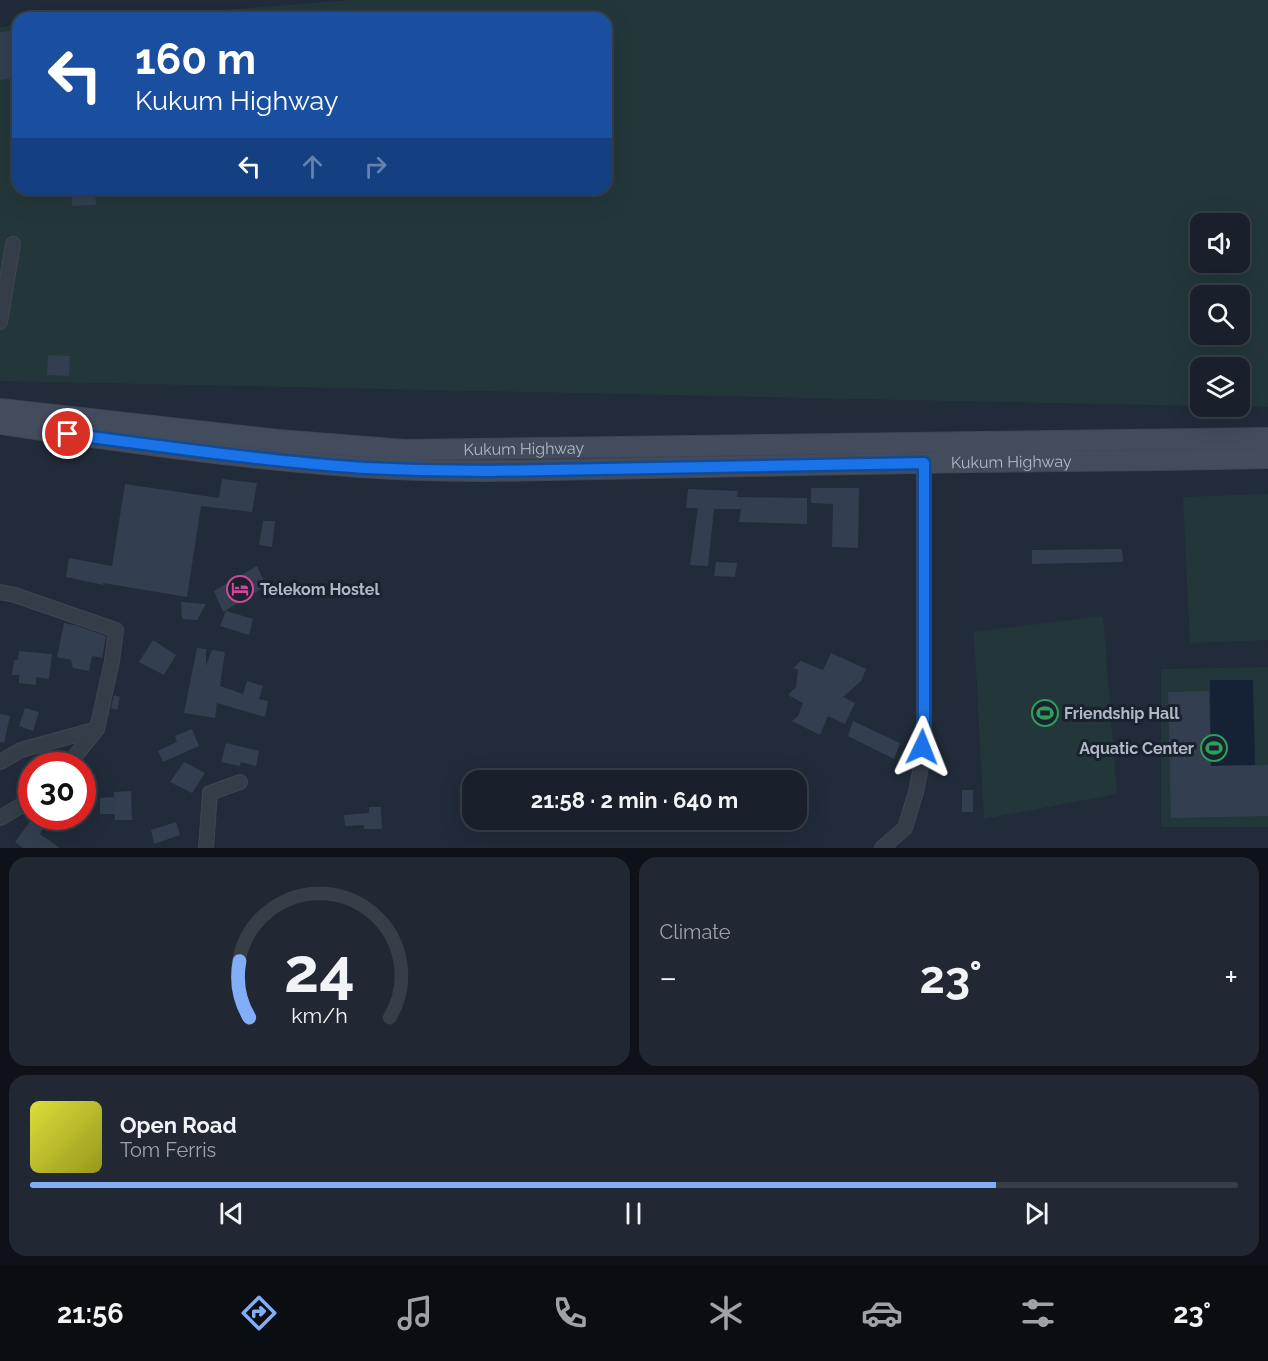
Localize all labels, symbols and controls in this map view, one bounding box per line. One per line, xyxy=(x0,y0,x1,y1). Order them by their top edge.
text: 160 m xyxy=(135,35,256,84)
icon: left xyxy=(36,36,114,114)
text: Kukum Highway xyxy=(135,85,338,116)
icon: left xyxy=(233,150,266,183)
icon: ahead xyxy=(296,150,329,183)
icon: right xyxy=(359,150,392,183)
map controls xyxy=(1190,213,1250,417)
button: sound xyxy=(1190,213,1250,273)
button: search xyxy=(1190,285,1250,345)
button: layers xyxy=(1190,357,1250,417)
pin xyxy=(42,408,93,459)
icon: arrive xyxy=(51,417,84,450)
street label: Kukum Highway xyxy=(463,438,585,459)
street label: Kukum Highway xyxy=(951,451,1072,472)
hotel icon: Telekom Hostel xyxy=(225,574,255,604)
place label: Telekom Hostel xyxy=(260,580,380,599)
sports icon: Friendship Hall xyxy=(1030,698,1060,728)
place label: Friendship Hall xyxy=(1064,704,1180,723)
position arrow xyxy=(890,715,954,779)
sports icon: Aquatic Center xyxy=(1199,733,1229,763)
place label: Aquatic Center xyxy=(1079,739,1194,758)
speed limit sign: 30 xyxy=(18,752,96,830)
text: 21:58 · 2 min · 640 m xyxy=(531,787,738,813)
text: Climate xyxy=(660,920,731,944)
text: 24 xyxy=(284,933,355,1007)
text: 23° xyxy=(920,951,982,1004)
text: − xyxy=(660,958,677,997)
text: + xyxy=(1224,958,1238,997)
text: km/h xyxy=(291,1004,348,1029)
text: Open Road xyxy=(120,1112,237,1138)
text: Tom Ferris xyxy=(120,1138,216,1162)
icon: previous xyxy=(215,1197,248,1230)
icon: pause xyxy=(617,1197,650,1230)
icon: next xyxy=(1020,1197,1053,1230)
icon: directions xyxy=(238,1292,280,1334)
icon: music xyxy=(394,1292,436,1334)
icon: phone xyxy=(549,1292,591,1334)
icon: climate xyxy=(705,1292,747,1334)
icon: car xyxy=(861,1292,903,1334)
icon: filters xyxy=(1017,1292,1059,1334)
text: 21:56 xyxy=(57,1298,124,1329)
text: 23° xyxy=(1173,1298,1211,1329)

